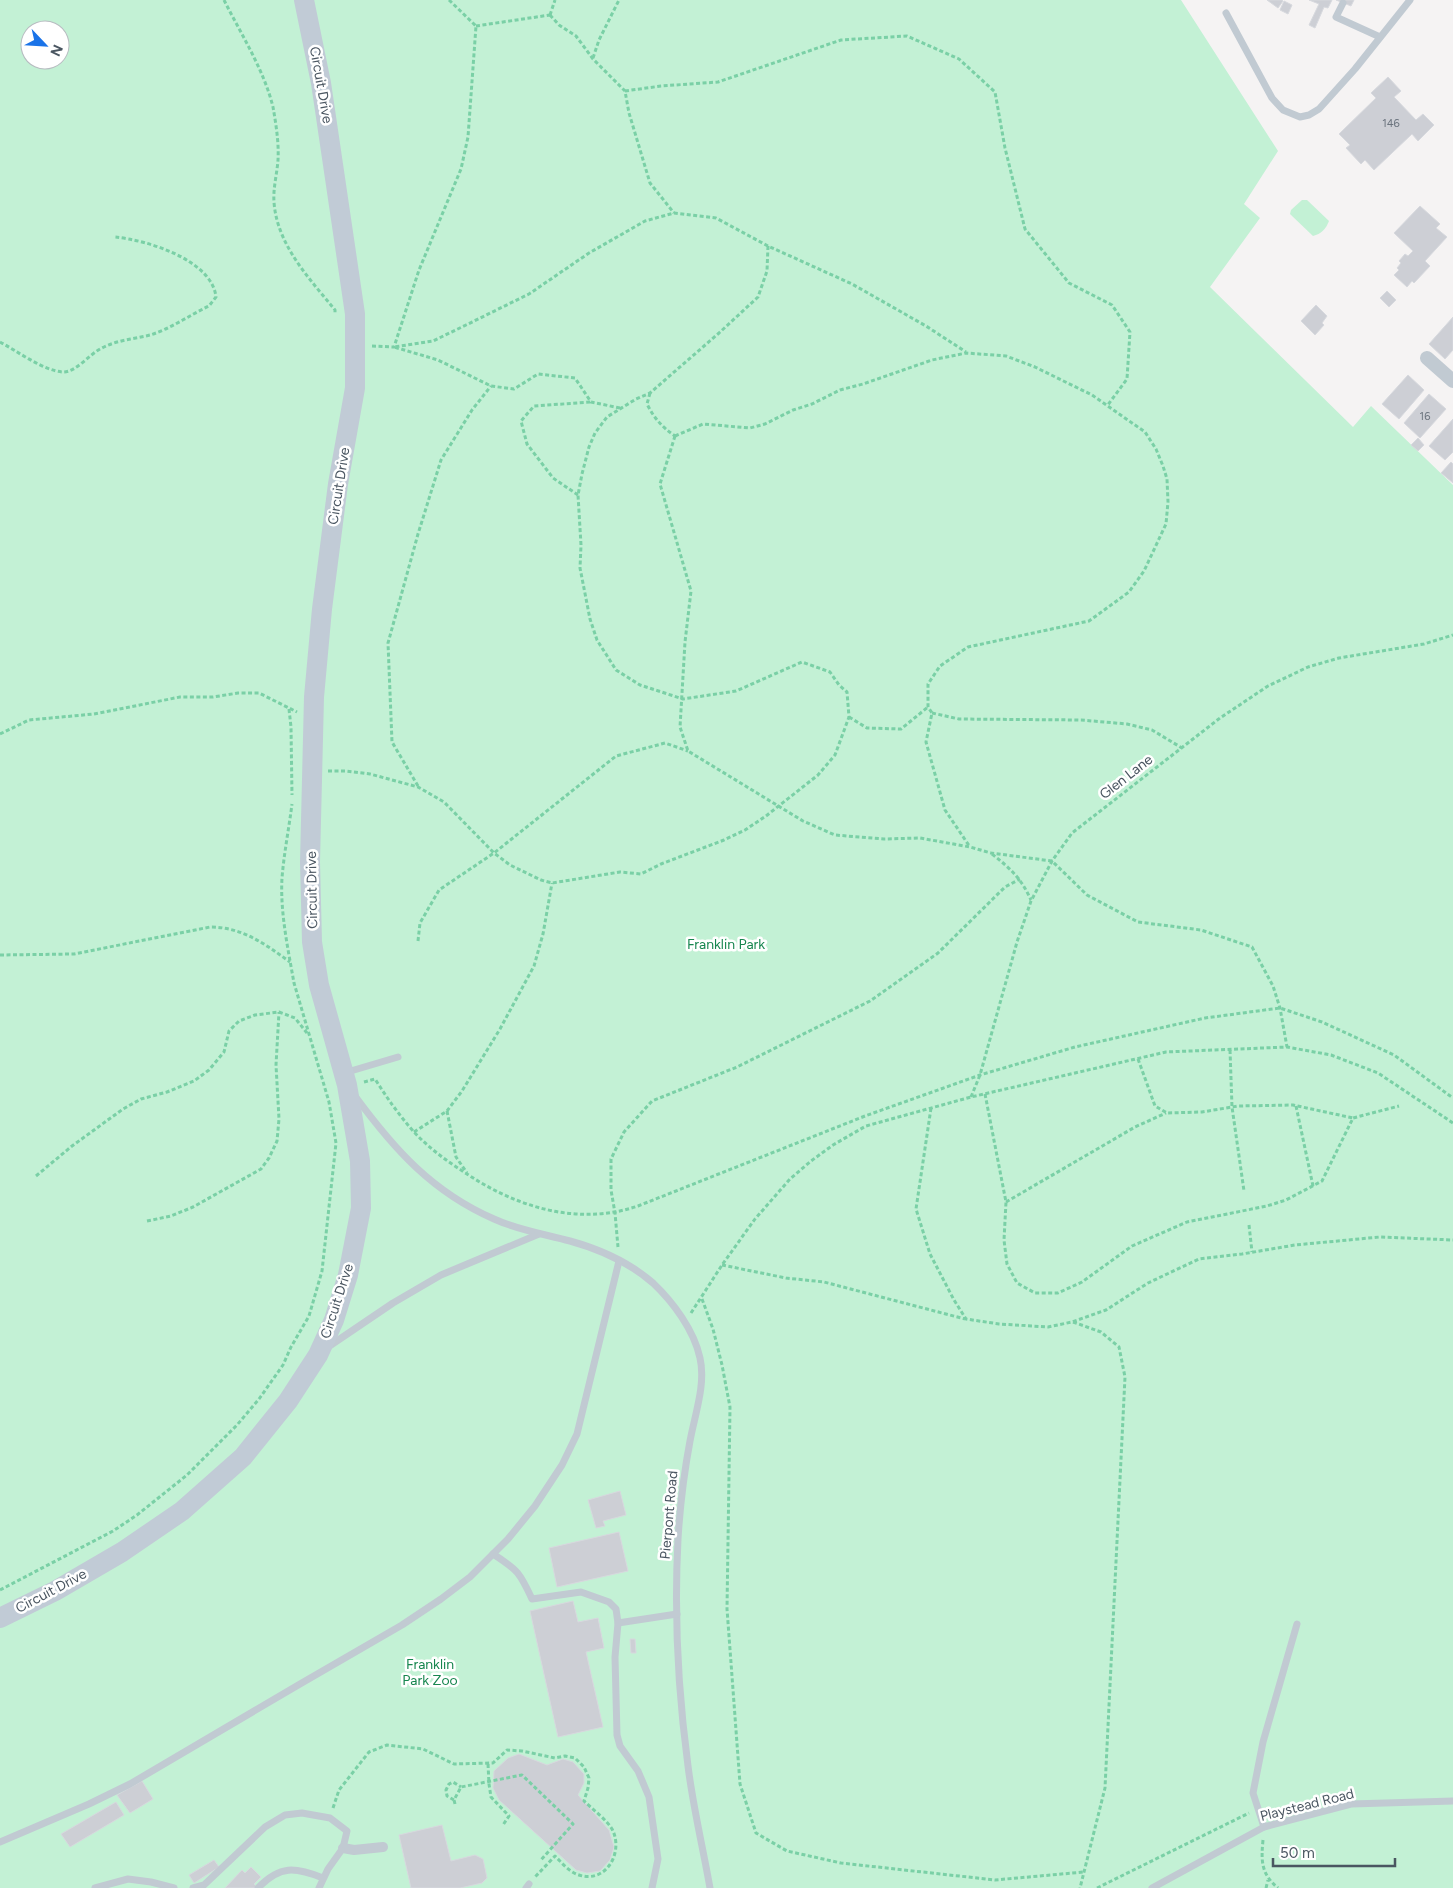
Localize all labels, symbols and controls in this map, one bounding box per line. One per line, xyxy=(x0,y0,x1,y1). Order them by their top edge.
north arrow xyxy=(20,20,70,70)
text: N xyxy=(46,42,66,59)
street label: Circuit Drive xyxy=(306,45,336,125)
house number: 146 xyxy=(1382,117,1400,130)
house number: 16 xyxy=(1420,410,1430,423)
street label: Circuit Drive xyxy=(325,446,354,526)
street label: Glen Lane xyxy=(1096,751,1156,803)
street label: Circuit Drive xyxy=(303,851,321,929)
park label: Franklin Park xyxy=(687,936,765,953)
street label: Circuit Drive xyxy=(317,1261,357,1341)
street label: Pierpont Road xyxy=(657,1470,681,1560)
street label: Circuit Drive xyxy=(13,1565,90,1617)
park label: Franklin Park Zoo xyxy=(402,1656,458,1689)
street label: Playstead Road xyxy=(1258,1785,1356,1825)
scale bar xyxy=(1273,1836,1396,1868)
text: 50 m xyxy=(1280,1844,1315,1862)

